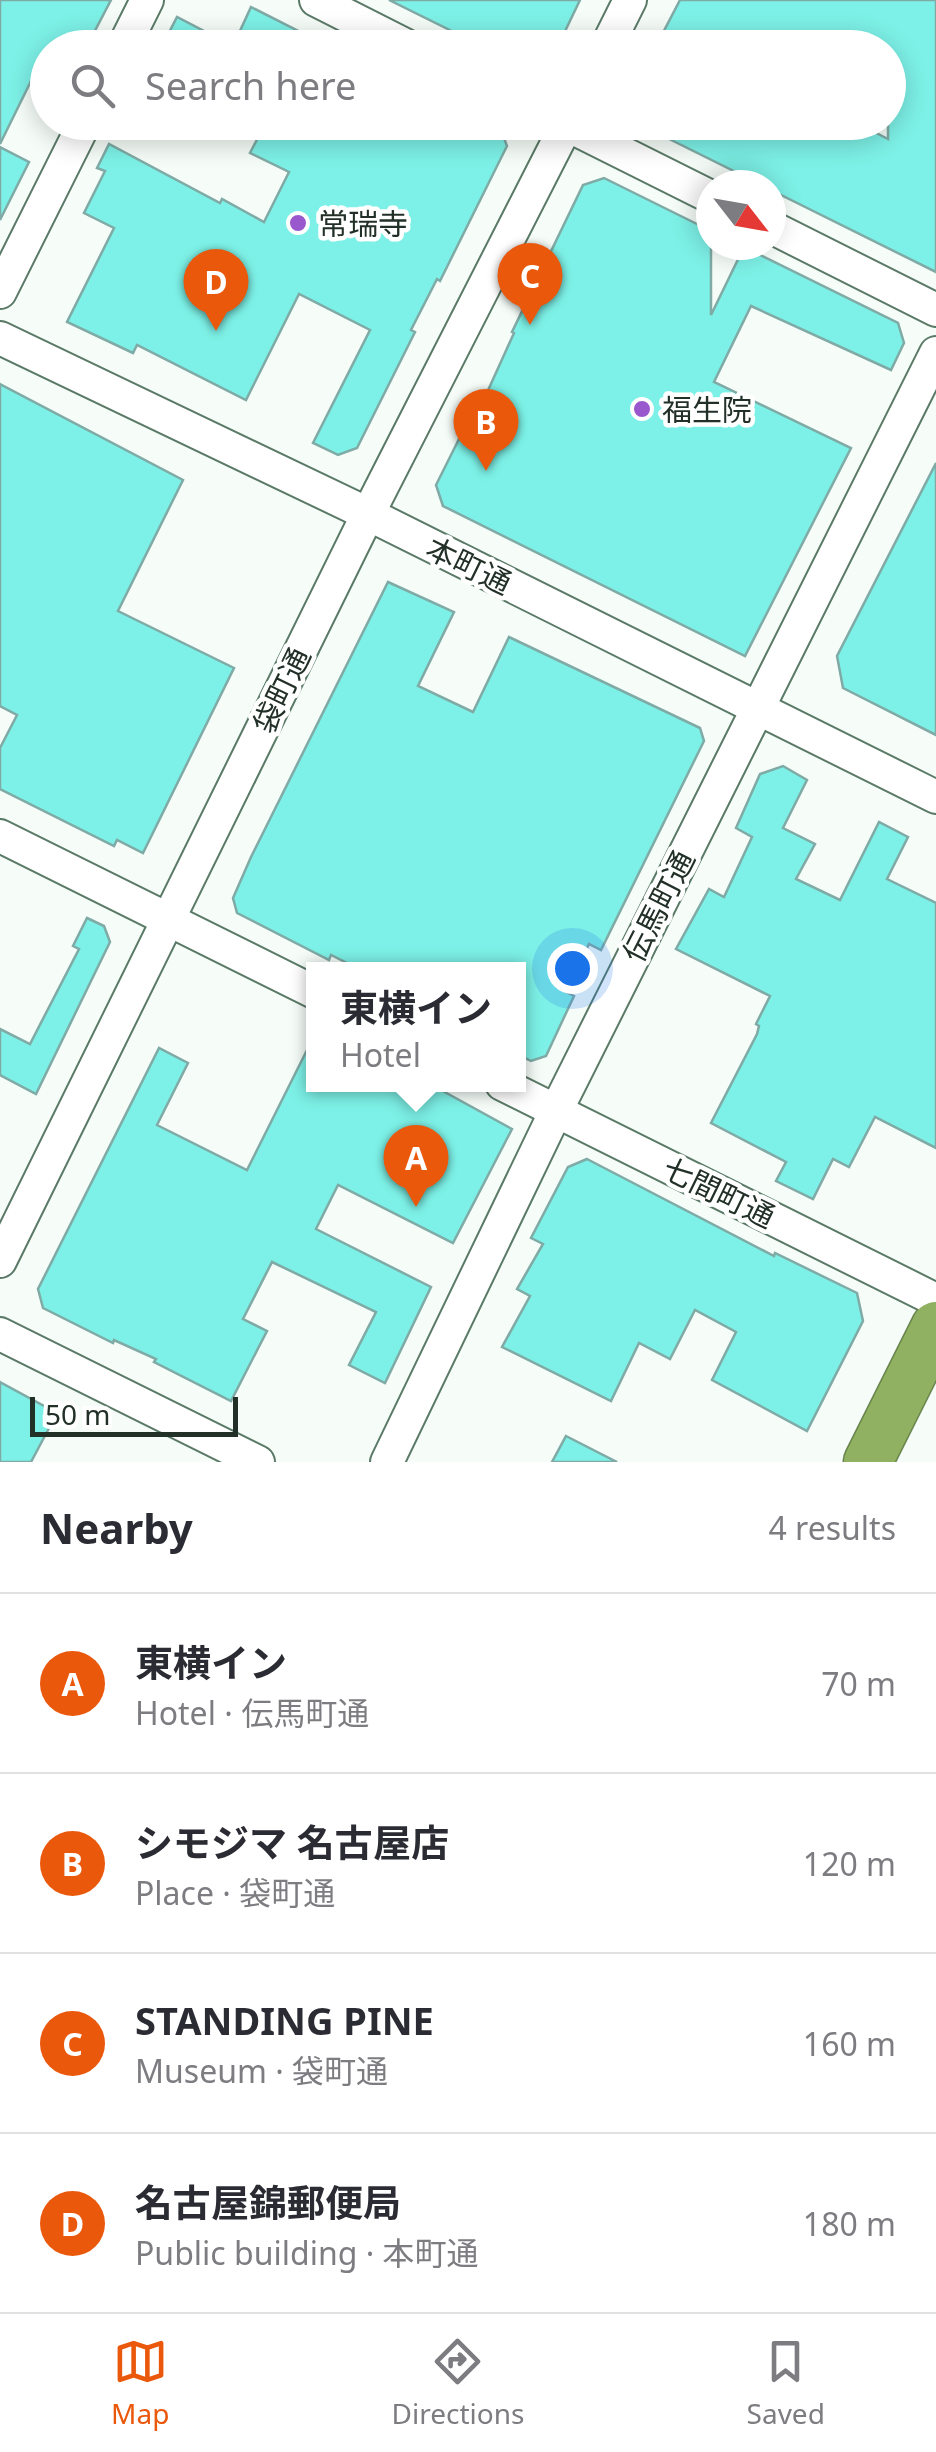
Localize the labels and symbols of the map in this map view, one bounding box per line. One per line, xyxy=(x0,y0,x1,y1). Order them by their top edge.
north arrow xyxy=(696,170,786,260)
place label: 常瑞寺 xyxy=(318,203,408,244)
marker: 常瑞寺 xyxy=(287,212,309,234)
pin: C xyxy=(498,242,562,325)
pin: D xyxy=(184,248,248,331)
pin: B xyxy=(454,388,518,471)
place label: 福生院 xyxy=(662,389,752,430)
marker: 福生院 xyxy=(631,398,653,420)
street label: 本町通 xyxy=(420,527,518,603)
street label: 袋町通 xyxy=(243,641,319,739)
street label: 伝馬町通 xyxy=(612,843,704,969)
your location xyxy=(547,943,598,994)
pin: A xyxy=(384,1124,448,1207)
street label: 七間町通 xyxy=(656,1147,782,1237)
scale bar xyxy=(30,1392,238,1436)

